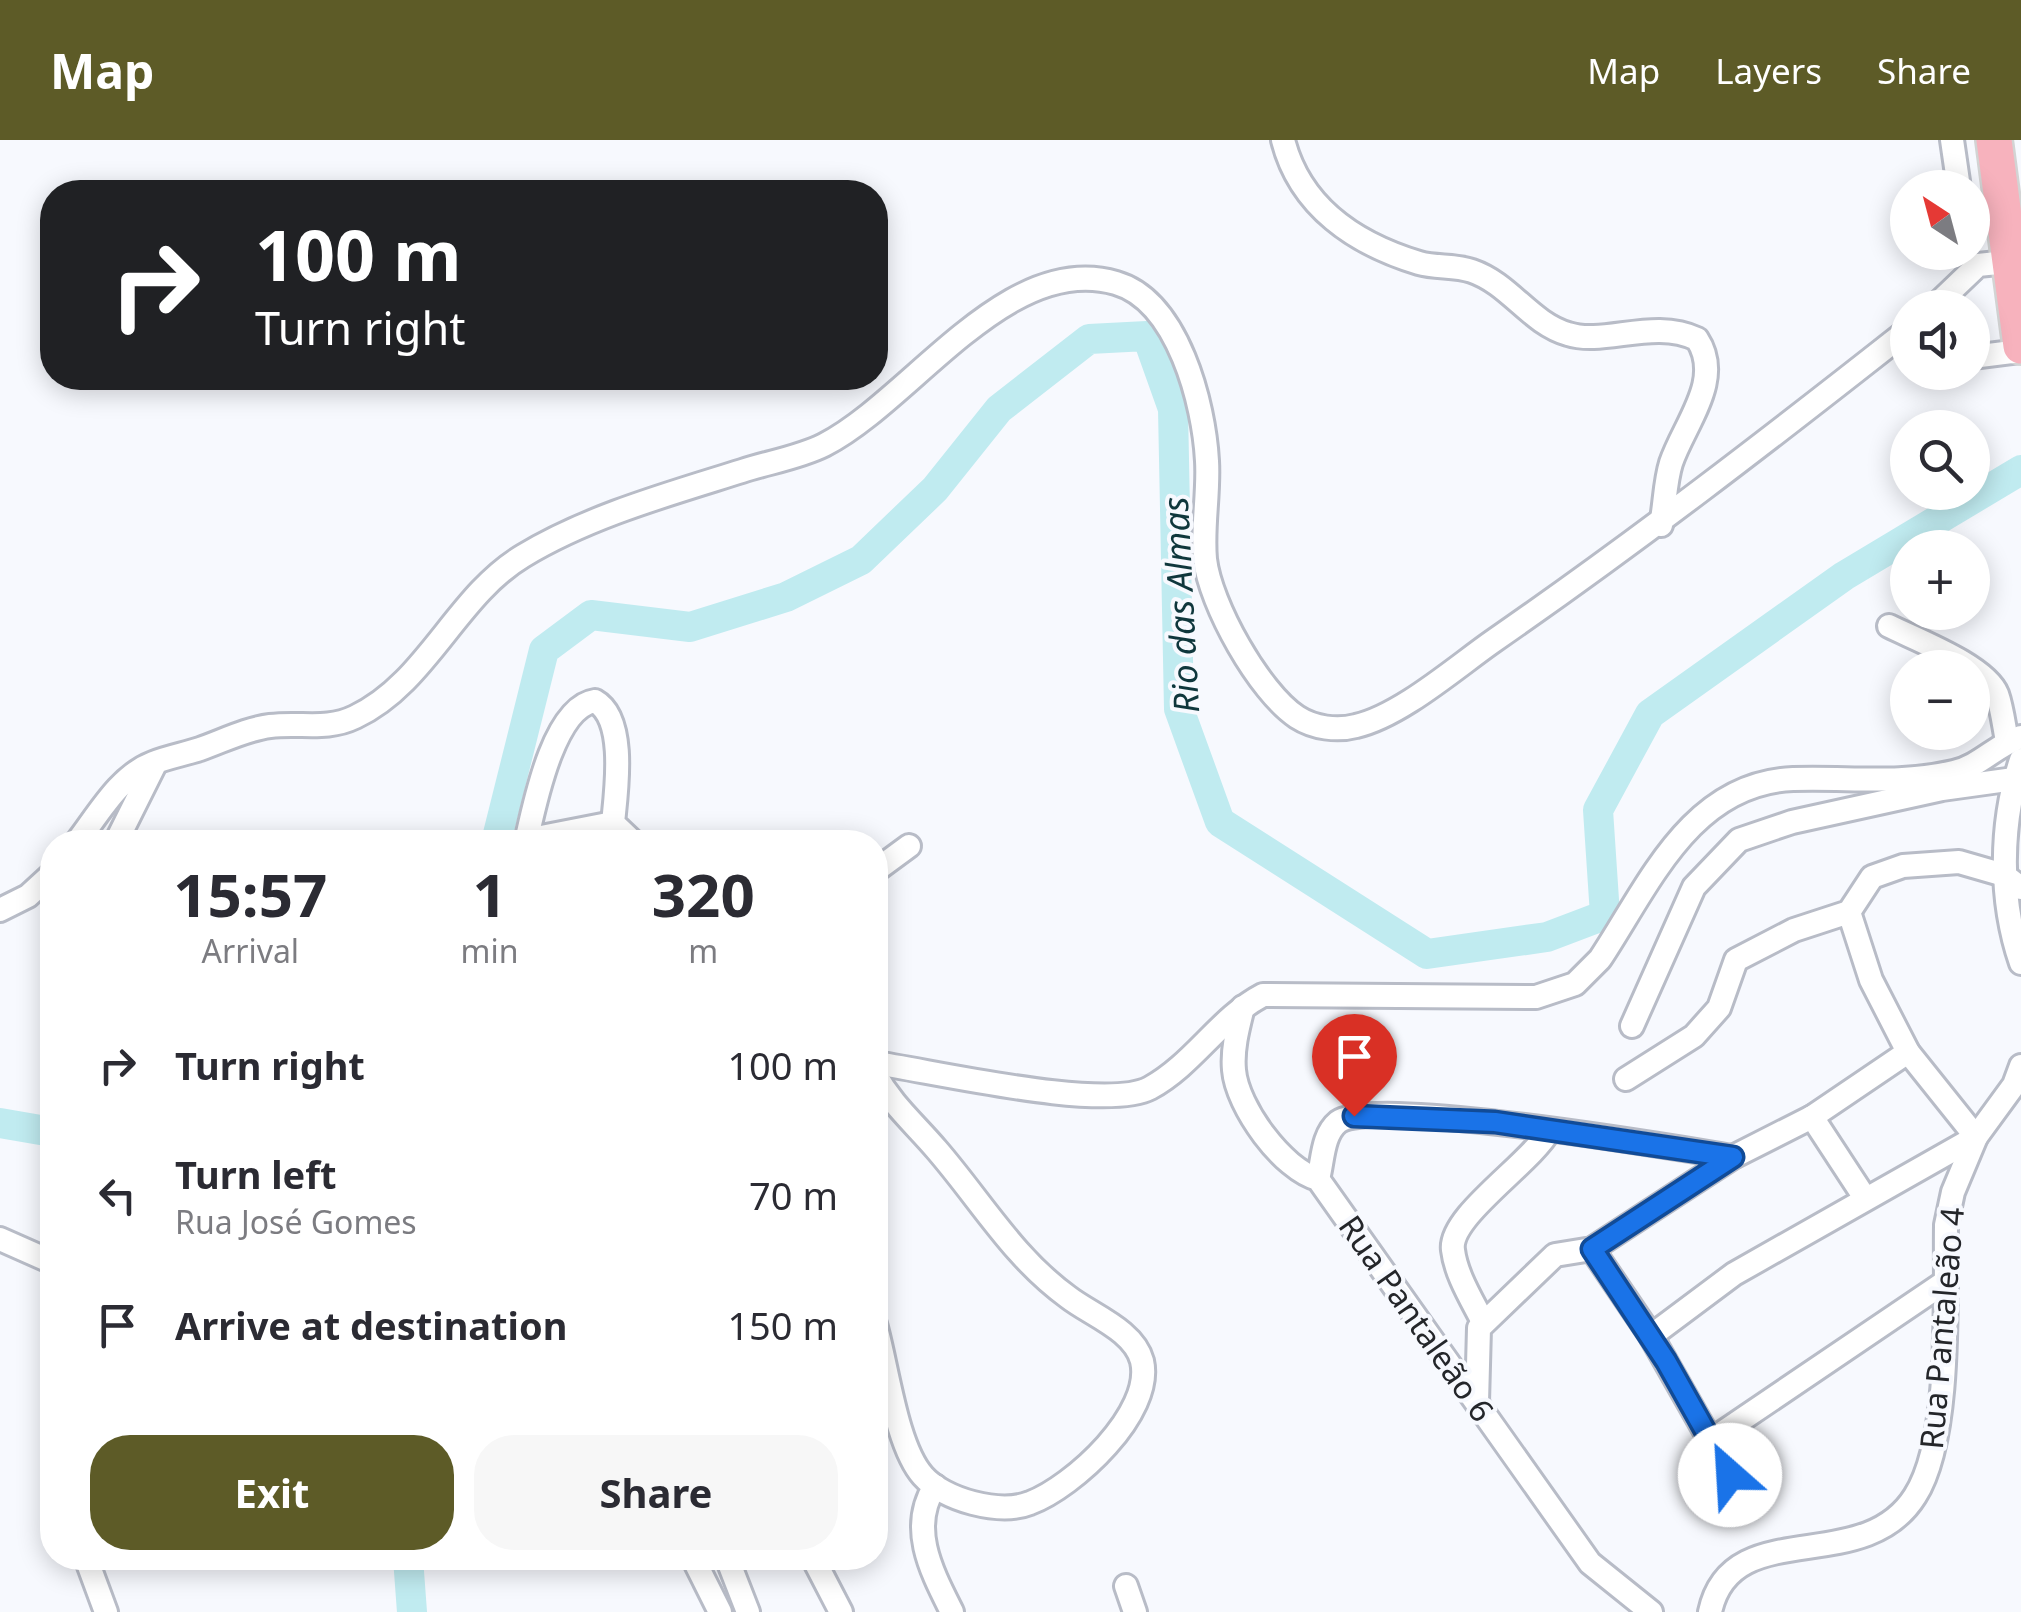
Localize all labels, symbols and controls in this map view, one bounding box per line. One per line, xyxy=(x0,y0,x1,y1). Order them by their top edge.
text: Map xyxy=(50,38,154,103)
text: Map xyxy=(1587,47,1660,94)
text: Layers xyxy=(1715,47,1822,94)
text: Share xyxy=(1877,47,1971,94)
north arrow xyxy=(1890,170,1990,270)
map controls xyxy=(1890,170,1990,750)
text: 100 m xyxy=(255,206,462,302)
icon: right xyxy=(90,220,220,350)
button: sound xyxy=(1890,290,1990,390)
text: Turn right xyxy=(255,297,466,358)
button: search xyxy=(1890,410,1990,510)
water label: Rio das Almas xyxy=(1151,496,1209,714)
button: + xyxy=(1890,530,1990,630)
button: − xyxy=(1890,650,1990,750)
text: 15:57 xyxy=(173,853,327,935)
text: 1 xyxy=(472,853,507,935)
text: 320 xyxy=(652,853,755,935)
text: Arrival xyxy=(202,929,299,972)
text: min xyxy=(461,929,519,972)
text: m xyxy=(688,929,718,972)
pin xyxy=(1312,1014,1397,1117)
icon: arrive xyxy=(1327,1029,1382,1084)
icon: right xyxy=(90,1038,145,1093)
text: Turn right xyxy=(175,1039,365,1091)
text: 100 m xyxy=(727,1039,838,1091)
text: Turn left xyxy=(175,1148,337,1200)
icon: left xyxy=(90,1168,145,1223)
text: 70 m xyxy=(749,1169,838,1221)
text: Rua José Gomes xyxy=(175,1200,417,1243)
street label: Rua Pantaleão 4 xyxy=(1909,1205,1973,1451)
street label: Rua Pantaleão 6 xyxy=(1330,1206,1504,1430)
icon: arrive xyxy=(90,1298,145,1353)
text: Arrive at destination xyxy=(175,1299,567,1351)
text: 150 m xyxy=(727,1299,838,1351)
position arrow xyxy=(1678,1423,1782,1527)
button: Exit xyxy=(90,1435,454,1550)
button: Share xyxy=(474,1435,838,1550)

